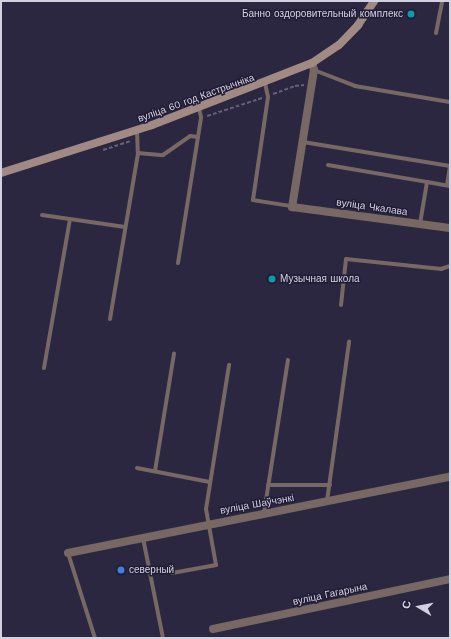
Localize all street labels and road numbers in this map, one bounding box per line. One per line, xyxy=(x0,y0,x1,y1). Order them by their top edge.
street label: вуліца 60 год Кастрычніка xyxy=(136,71,256,125)
street label: вуліца Чкалава xyxy=(336,196,408,218)
street label: вуліца Шаўчэнкі xyxy=(219,492,295,516)
street label: вуліца Гагарына xyxy=(292,580,368,608)

